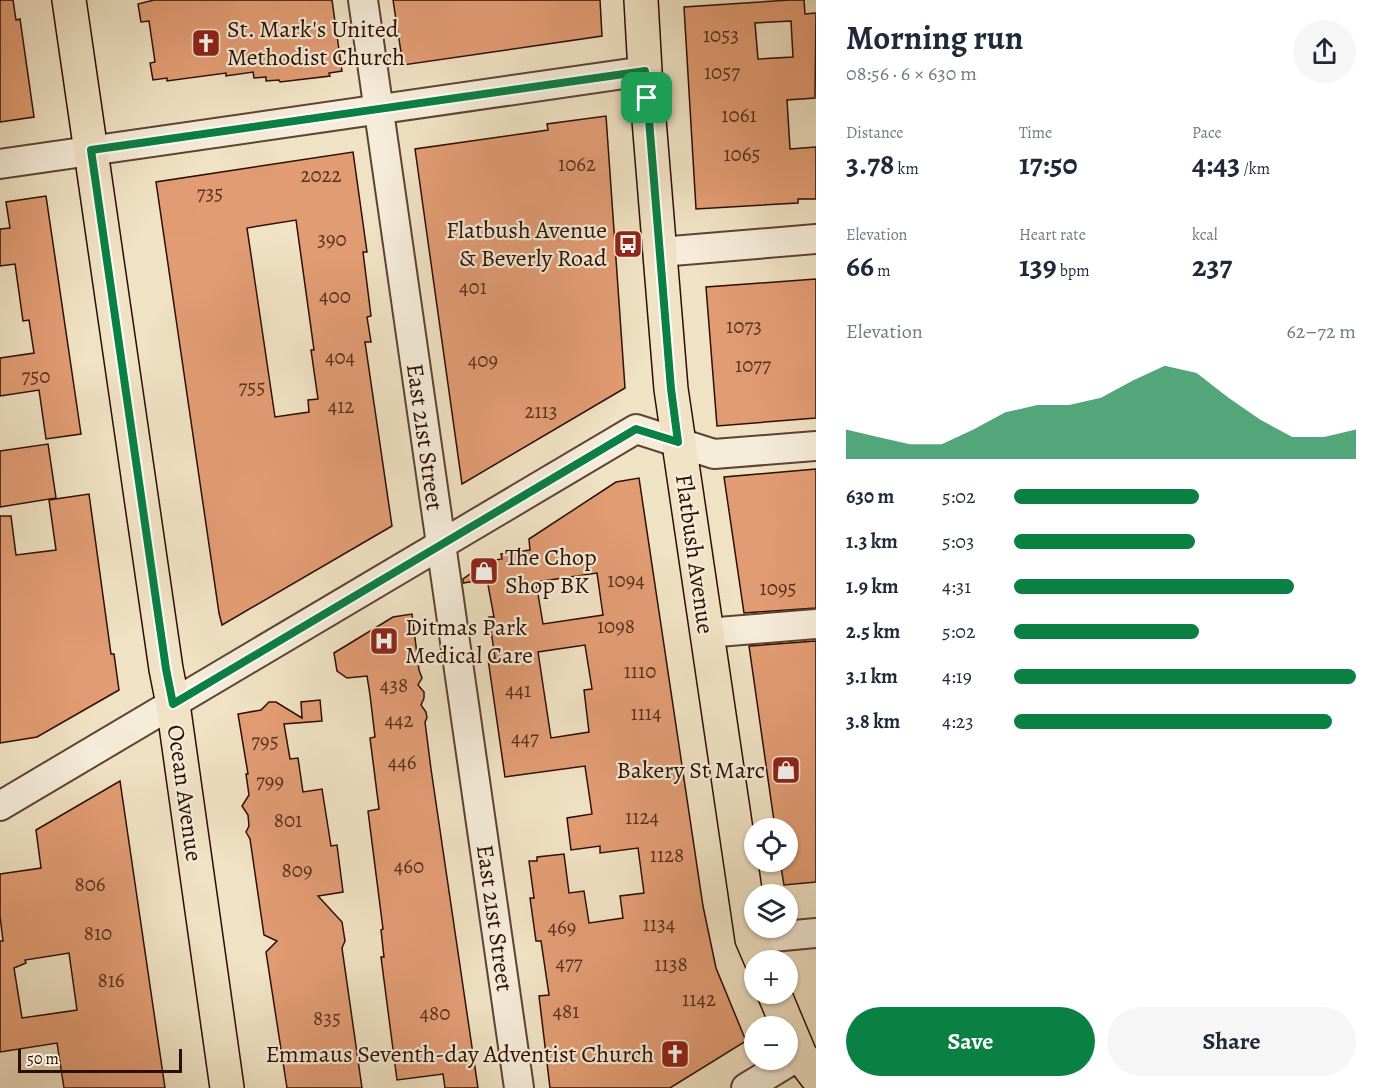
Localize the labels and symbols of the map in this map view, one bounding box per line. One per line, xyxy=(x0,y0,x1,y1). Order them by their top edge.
place label: St. Mark's United Methodist Church xyxy=(227,13,405,73)
house number: 1053 xyxy=(703,21,739,49)
church icon: St. Mark's United Methodist Church xyxy=(190,27,222,59)
house number: 1057 xyxy=(704,58,740,86)
pin xyxy=(621,72,672,123)
house number: 1061 xyxy=(721,101,757,129)
house number: 1065 xyxy=(723,140,761,168)
house number: 1062 xyxy=(558,150,596,178)
house number: 2022 xyxy=(300,161,342,189)
house number: 735 xyxy=(197,179,223,207)
place label: Flatbush Avenue & Beverly Road xyxy=(446,214,607,274)
house number: 390 xyxy=(317,225,347,253)
bus stop icon: Flatbush Avenue & Beverly Road xyxy=(612,228,644,260)
house number: 401 xyxy=(459,273,487,301)
house number: 400 xyxy=(319,282,351,310)
house number: 1073 xyxy=(726,312,762,340)
house number: 404 xyxy=(325,343,355,371)
house number: 409 xyxy=(468,346,498,374)
house number: 1077 xyxy=(735,351,771,379)
street label: East 21st Street xyxy=(399,361,451,513)
house number: 750 xyxy=(21,362,51,390)
house number: 755 xyxy=(239,373,265,401)
house number: 412 xyxy=(328,392,354,420)
house number: 2113 xyxy=(524,397,558,425)
street label: Flatbush Avenue xyxy=(668,472,722,636)
place label: The Chop Shop BK xyxy=(505,541,597,601)
shop icon: The Chop Shop BK xyxy=(468,555,500,587)
house number: 1094 xyxy=(607,566,645,594)
house number: 1095 xyxy=(760,574,796,602)
place label: Ditmas Park Medical Care xyxy=(405,611,533,671)
house number: 1098 xyxy=(597,612,635,640)
hospital icon: Ditmas Park Medical Care xyxy=(368,625,400,657)
house number: 1110 xyxy=(624,657,656,685)
house number: 438 xyxy=(380,671,408,699)
house number: 441 xyxy=(505,676,531,704)
house number: 1114 xyxy=(630,699,662,727)
house number: 442 xyxy=(384,706,414,734)
street label: Ocean Avenue xyxy=(160,723,210,863)
house number: 447 xyxy=(511,724,539,752)
house number: 795 xyxy=(251,727,279,755)
house number: 446 xyxy=(388,748,417,776)
place label: Bakery St Marc xyxy=(616,754,765,786)
shop icon: Bakery St Marc xyxy=(770,754,802,786)
house number: 799 xyxy=(256,767,284,795)
house number: 1124 xyxy=(625,803,659,831)
house number: 801 xyxy=(274,806,302,834)
house number: 1128 xyxy=(650,841,684,869)
street label: East 21st Street xyxy=(469,842,521,994)
house number: 460 xyxy=(394,852,424,880)
house number: 809 xyxy=(282,856,312,884)
house number: 806 xyxy=(74,870,106,898)
house number: 1134 xyxy=(643,910,675,938)
house number: 469 xyxy=(548,913,576,941)
house number: 810 xyxy=(84,919,112,947)
house number: 477 xyxy=(555,949,583,977)
house number: 1138 xyxy=(654,950,688,978)
house number: 816 xyxy=(97,966,125,994)
house number: 1142 xyxy=(682,985,716,1013)
house number: 481 xyxy=(553,997,579,1025)
house number: 480 xyxy=(420,999,450,1027)
house number: 835 xyxy=(313,1004,341,1032)
place label: Emmaus Seventh-day Adventist Church xyxy=(265,1038,654,1070)
church icon: Emmaus Seventh-day Adventist Church xyxy=(659,1038,691,1070)
scale bar xyxy=(18,1046,182,1074)

